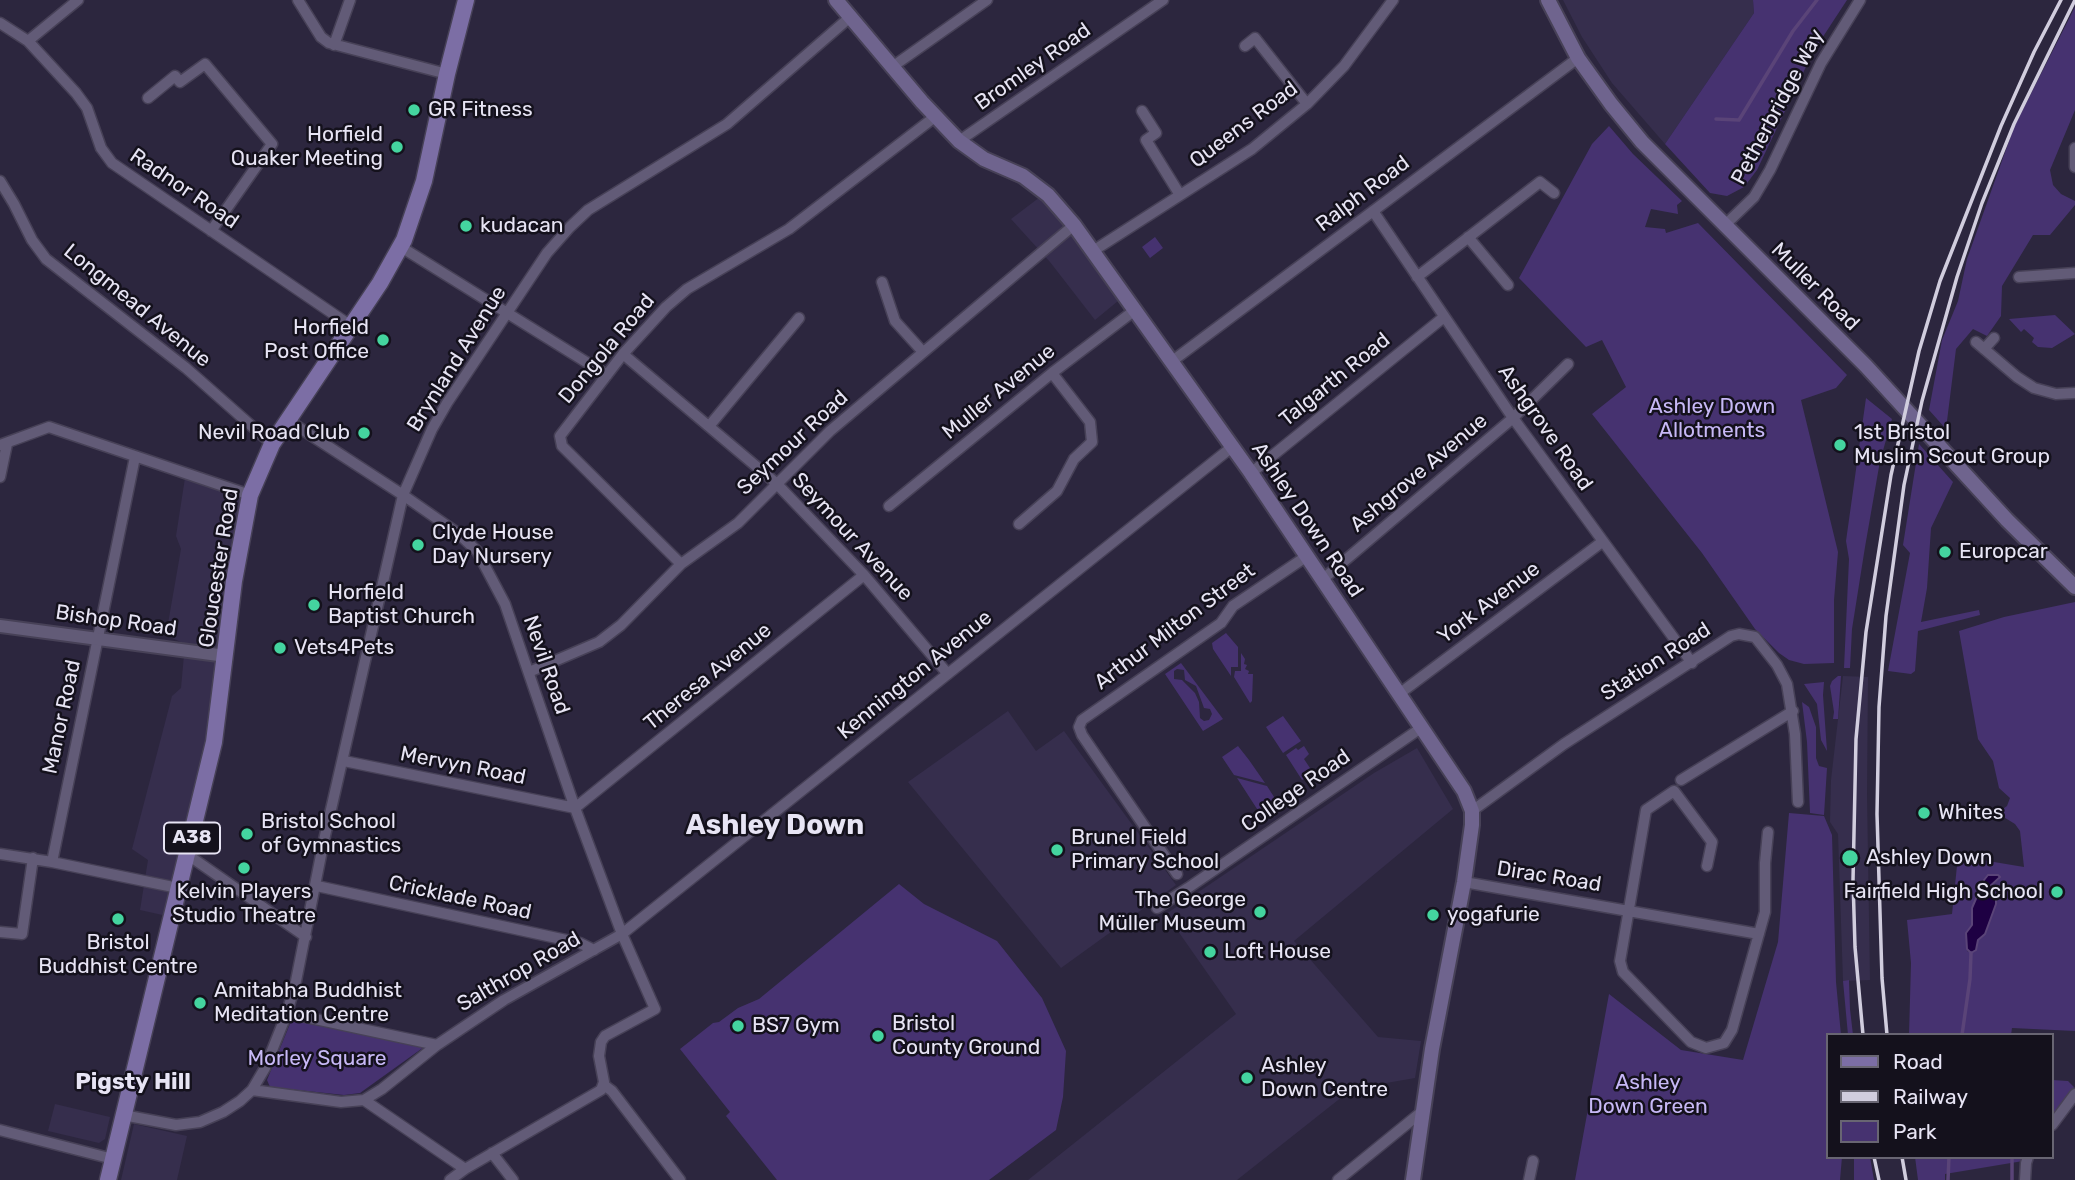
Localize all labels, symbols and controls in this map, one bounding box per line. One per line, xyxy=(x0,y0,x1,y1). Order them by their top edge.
street label: Bromley Road xyxy=(970,18,1096,116)
street label: Petherbridge Way xyxy=(1726,25,1830,189)
street label: Queens Road xyxy=(1185,76,1303,174)
place label: GR Fitness xyxy=(428,97,533,123)
marker: GR Fitness xyxy=(406,102,422,118)
place label: Horfield Quaker Meeting xyxy=(231,122,383,172)
marker: Horfield Quaker Meeting xyxy=(389,139,405,155)
street label: Radnor Road xyxy=(125,143,243,235)
street label: Ralph Road xyxy=(1311,151,1415,237)
place label: kudacan xyxy=(480,213,563,239)
marker: kudacan xyxy=(458,218,474,234)
street label: Muller Road xyxy=(1766,238,1864,336)
street label: Longmead Avenue xyxy=(58,239,216,373)
street label: Brynland Avenue xyxy=(402,282,512,436)
street label: Dongola Road xyxy=(554,289,660,409)
place label: Horfield Post Office xyxy=(264,315,369,365)
street label: Talgarth Road xyxy=(1275,328,1395,432)
marker: Horfield Post Office xyxy=(375,332,391,348)
street label: Muller Avenue xyxy=(937,339,1061,445)
street label: Ashgrove Road xyxy=(1492,360,1598,496)
street label: Seymour Road xyxy=(732,385,854,501)
park label: Ashley Down Allotments xyxy=(1649,394,1775,444)
street label: Ashgrove Avenue xyxy=(1345,408,1493,538)
place label: Nevil Road Club xyxy=(198,420,350,446)
place label: 1st Bristol Muslim Scout Group xyxy=(1854,420,2050,470)
marker: Nevil Road Club xyxy=(356,425,372,441)
marker: 1st Bristol Muslim Scout Group xyxy=(1832,437,1848,453)
street label: Ashley Down Road xyxy=(1246,438,1368,602)
street label: Seymour Avenue xyxy=(786,468,918,606)
street label: Gloucester Road xyxy=(194,487,244,649)
place label: Clyde House Day Nursery xyxy=(432,520,554,570)
marker: Clyde House Day Nursery xyxy=(410,537,426,553)
place label: Europcar xyxy=(1959,539,2048,565)
marker: Europcar xyxy=(1937,544,1953,560)
street label: York Avenue xyxy=(1433,556,1545,650)
street label: Arthur Milton Street xyxy=(1090,558,1260,696)
place label: Horfield Baptist Church xyxy=(328,580,475,630)
marker: Horfield Baptist Church xyxy=(306,597,322,613)
street label: Bishop Road xyxy=(54,600,178,642)
street label: Kennington Avenue xyxy=(833,605,997,745)
street label: Nevil Road xyxy=(517,612,575,718)
street label: Station Road xyxy=(1596,617,1716,707)
street label: Theresa Avenue xyxy=(639,618,777,736)
place label: Vets4Pets xyxy=(294,635,394,661)
marker: Vets4Pets xyxy=(272,640,288,656)
street label: Manor Road xyxy=(38,658,86,776)
street label: Mervyn Road xyxy=(398,741,528,791)
street label: College Road xyxy=(1237,744,1355,838)
place label: Whites xyxy=(1938,800,2003,826)
marker: Whites xyxy=(1916,805,1932,821)
place label: Bristol School of Gymnastics xyxy=(261,809,401,859)
district label: Ashley Down xyxy=(686,809,864,843)
road number: A38 xyxy=(164,822,220,853)
place label: Brunel Field Primary School xyxy=(1071,825,1219,875)
marker: Bristol School of Gymnastics xyxy=(239,826,255,842)
marker: Brunel Field Primary School xyxy=(1049,842,1065,858)
place label: Ashley Down xyxy=(1866,845,1993,871)
marker: Ashley Down xyxy=(1840,848,1860,868)
street label: Dirac Road xyxy=(1495,856,1603,898)
marker: Kelvin Players Studio Theatre xyxy=(236,860,252,876)
street label: Cricklade Road xyxy=(386,871,534,925)
place label: Kelvin Players Studio Theatre xyxy=(172,879,316,929)
place label: Fairfield High School xyxy=(1843,879,2043,905)
marker: Fairfield High School xyxy=(2049,884,2065,900)
place label: The George Müller Museum xyxy=(1098,887,1246,937)
place label: yogafurie xyxy=(1447,902,1540,928)
marker: The George Müller Museum xyxy=(1252,904,1268,920)
marker: yogafurie xyxy=(1425,907,1441,923)
marker: Bristol Buddhist Centre xyxy=(110,911,126,927)
street label: Salthrop Road xyxy=(453,927,585,1017)
place label: Bristol Buddhist Centre xyxy=(38,930,198,980)
place label: Loft House xyxy=(1224,939,1331,965)
marker: Loft House xyxy=(1202,944,1218,960)
place label: Amitabha Buddhist Meditation Centre xyxy=(214,978,402,1028)
marker: Amitabha Buddhist Meditation Centre xyxy=(192,995,208,1011)
place label: Bristol County Ground xyxy=(892,1011,1040,1061)
place label: BS7 Gym xyxy=(752,1013,840,1039)
marker: BS7 Gym xyxy=(730,1018,746,1034)
marker: Bristol County Ground xyxy=(870,1028,886,1044)
legend xyxy=(1826,1033,2054,1159)
park label: Morley Square xyxy=(247,1046,387,1072)
text: Road xyxy=(1893,1049,1943,1074)
place label: Ashley Down Centre xyxy=(1261,1053,1388,1103)
district label: Pigsty Hill xyxy=(75,1068,191,1096)
marker: Ashley Down Centre xyxy=(1239,1070,1255,1086)
park label: Ashley Down Green xyxy=(1588,1070,1708,1120)
text: Railway xyxy=(1893,1084,1968,1109)
text: Park xyxy=(1893,1119,1937,1144)

